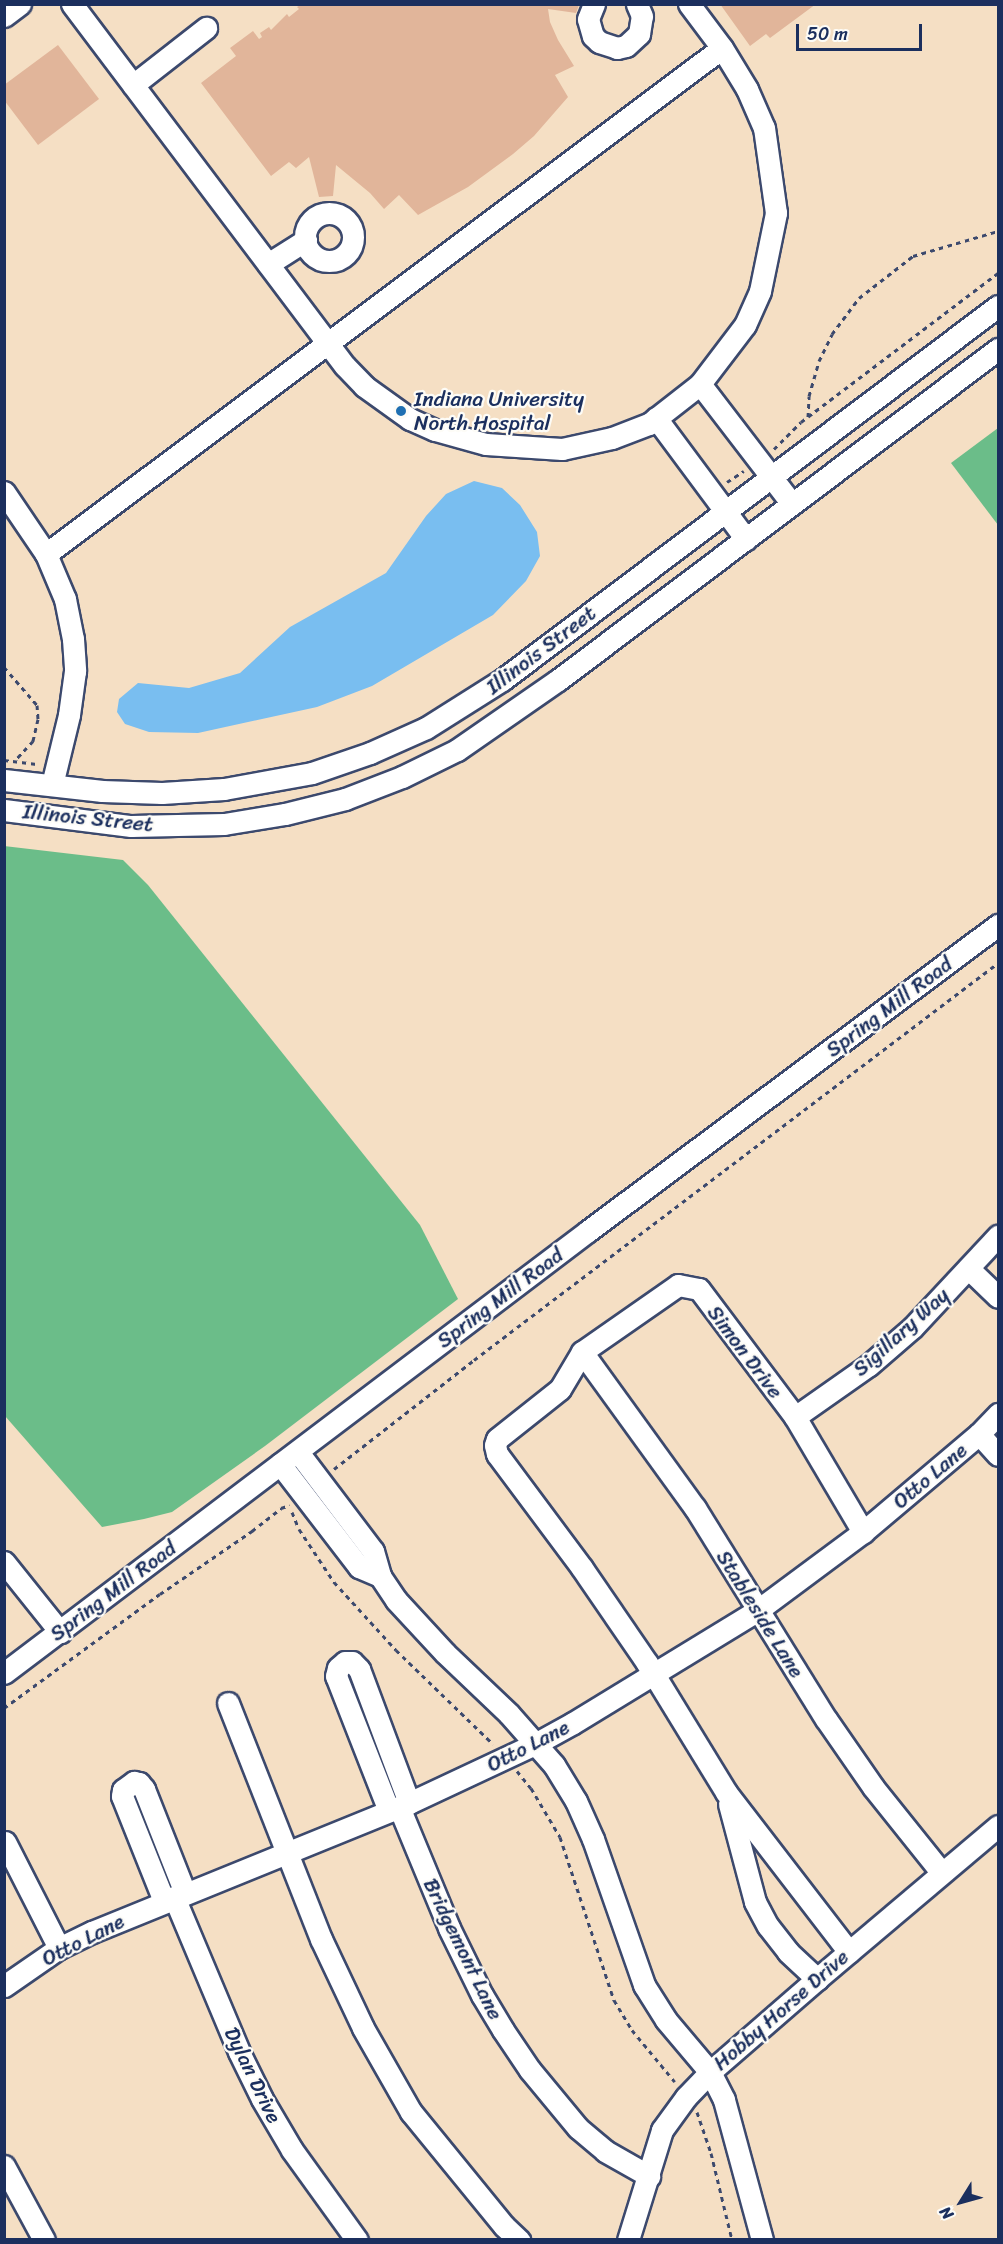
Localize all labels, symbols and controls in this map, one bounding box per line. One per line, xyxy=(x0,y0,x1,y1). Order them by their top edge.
scale bar xyxy=(799,12,925,50)
text: 50 m xyxy=(807,18,848,50)
place label: Indiana University North Hospital xyxy=(414,386,584,436)
marker: Indiana University North Hospital xyxy=(392,402,410,420)
street label: Illinois Street xyxy=(481,601,601,699)
street label: Illinois Street xyxy=(22,799,154,837)
street label: Spring Mill Road xyxy=(821,951,957,1063)
street label: Spring Mill Road xyxy=(432,1242,568,1354)
street label: Sigillary Way xyxy=(848,1282,954,1382)
street label: Simon Drive xyxy=(702,1300,788,1404)
street label: Otto Lane xyxy=(888,1438,972,1514)
street label: Spring Mill Road xyxy=(45,1535,181,1647)
street label: Stableside Lane xyxy=(711,1545,809,1683)
street label: Otto Lane xyxy=(482,1714,574,1778)
street label: Bridgemont Lane xyxy=(418,1874,508,2024)
street label: Otto Lane xyxy=(37,1908,129,1972)
street label: Hobby Horse Drive xyxy=(708,1944,854,2076)
street label: Dylan Drive xyxy=(219,2023,287,2127)
north arrow xyxy=(931,2172,991,2232)
text: N xyxy=(931,2200,961,2226)

